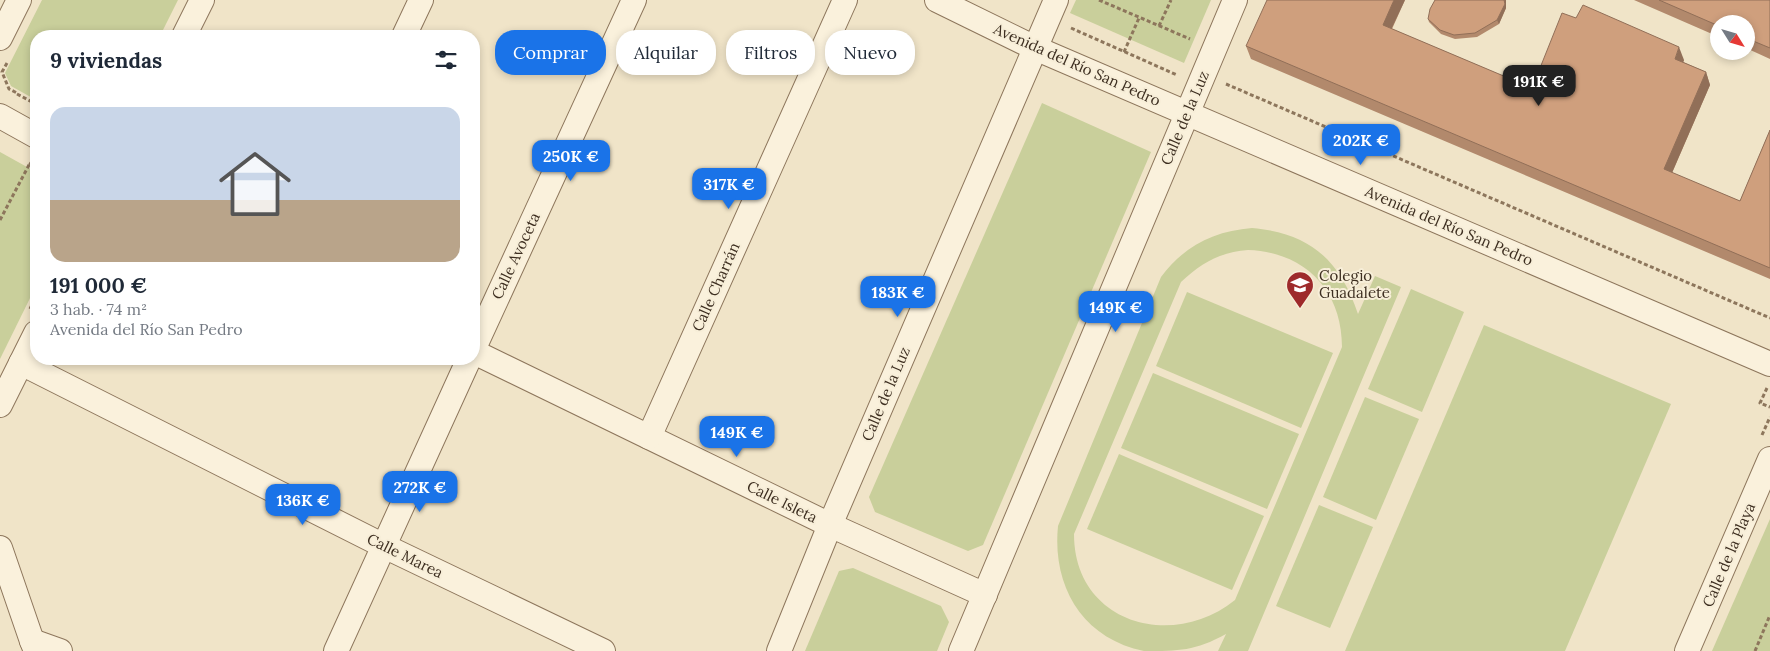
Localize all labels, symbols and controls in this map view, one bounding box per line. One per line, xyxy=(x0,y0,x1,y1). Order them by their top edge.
north arrow xyxy=(1710,15,1755,60)
map controls xyxy=(1710,15,1755,60)
street label: Avenida del Río San Pedro xyxy=(990,19,1164,110)
chip: Comprar xyxy=(495,30,606,75)
chip: Alquilar xyxy=(616,30,716,75)
chip: Filtros xyxy=(726,30,815,75)
chip: Nuevo xyxy=(825,30,915,75)
icon: filters xyxy=(432,46,460,74)
text: 9 viviendas xyxy=(50,47,162,74)
pin: 191K € xyxy=(1498,64,1580,107)
street label: Calle de la Luz xyxy=(1156,68,1213,168)
text: 191K € xyxy=(1514,71,1564,91)
pin: 202K € xyxy=(1320,124,1402,166)
text: 202K € xyxy=(1333,130,1389,150)
icon: home xyxy=(210,139,300,229)
pin: 250K € xyxy=(530,140,612,182)
text: 250K € xyxy=(543,146,599,166)
pin: 317K € xyxy=(688,168,770,210)
text: 317K € xyxy=(703,174,755,194)
street label: Avenida del Río San Pedro xyxy=(1361,181,1536,270)
street label: Calle Avoceta xyxy=(487,209,544,302)
street label: Calle Charrán xyxy=(687,239,744,334)
place label: Colegio Guadalete xyxy=(1319,266,1390,302)
school or university icon: Colegio Guadalete xyxy=(1285,270,1315,309)
text: 191 000 € xyxy=(50,272,147,299)
pin: 183K € xyxy=(857,276,939,318)
text: 183K € xyxy=(871,282,925,302)
pin: 149K € xyxy=(1075,290,1157,333)
text: 149K € xyxy=(1089,297,1143,317)
text: 3 hab. · 74 m² xyxy=(50,299,147,319)
text: Avenida del Río San Pedro xyxy=(50,319,243,339)
street label: Calle de la Luz xyxy=(857,344,914,444)
pin: 149K € xyxy=(696,416,778,458)
text: 149K € xyxy=(710,422,764,442)
pin: 272K € xyxy=(379,470,461,513)
street label: Calle Isleta xyxy=(744,476,821,527)
text: 272K € xyxy=(393,477,447,497)
pin: 136K € xyxy=(262,484,344,526)
text: 136K € xyxy=(276,490,330,510)
street label: Calle de la Playa xyxy=(1698,499,1759,610)
street label: Calle Marea xyxy=(364,529,447,582)

